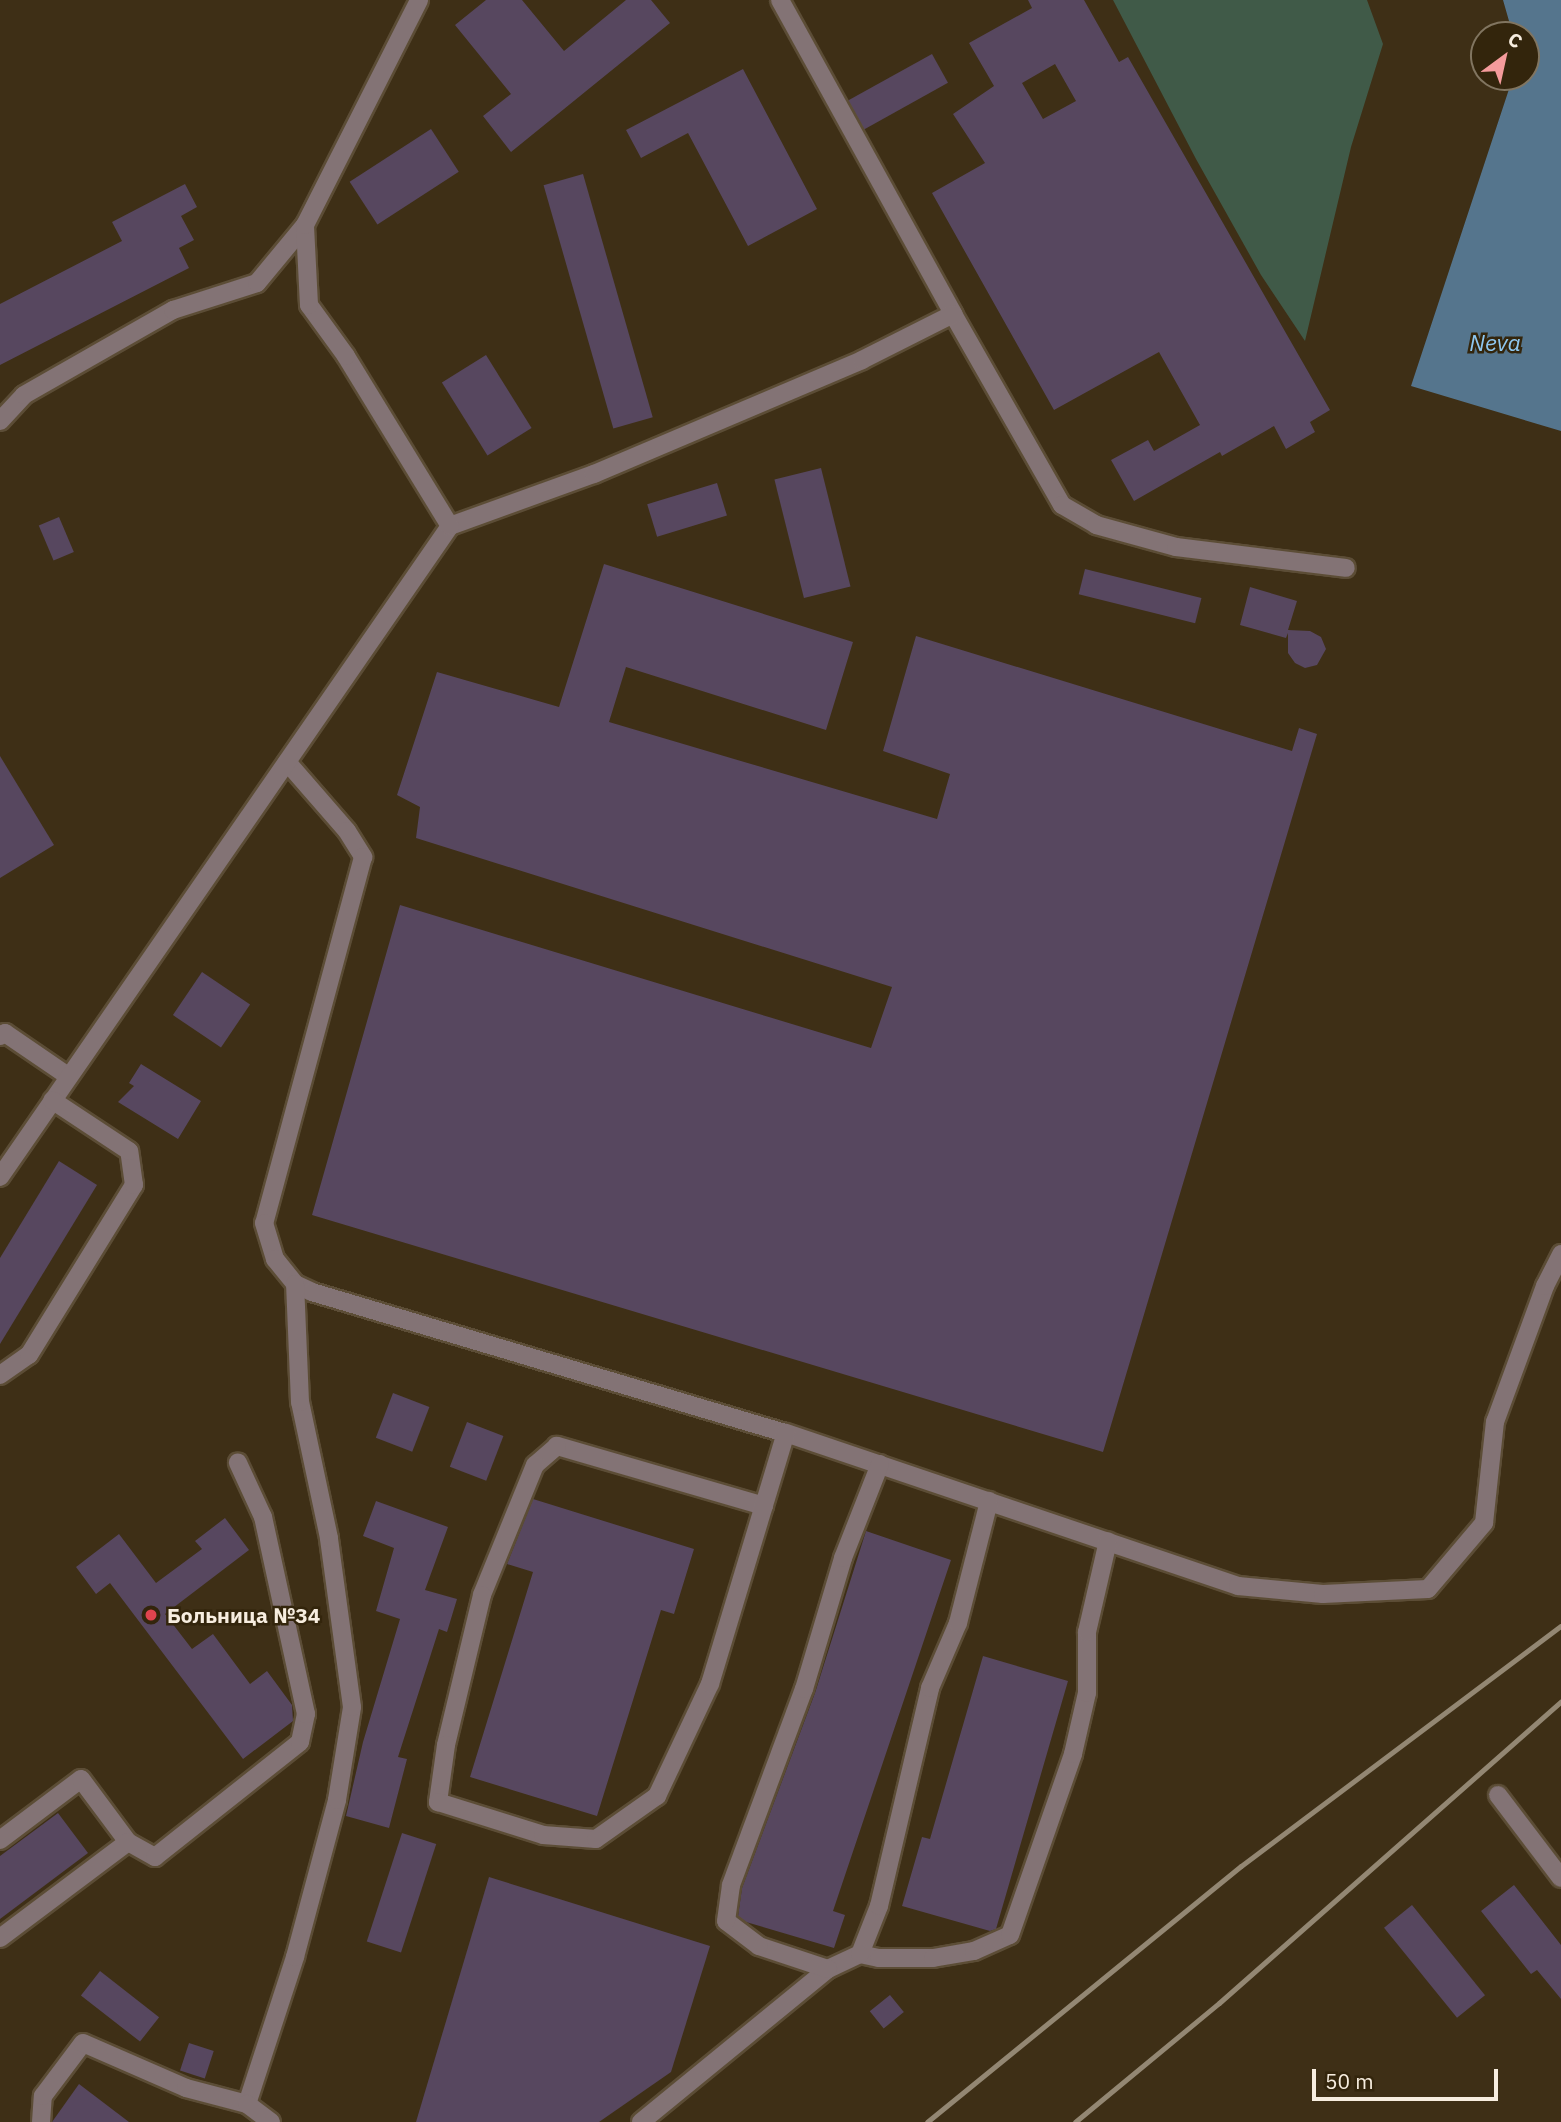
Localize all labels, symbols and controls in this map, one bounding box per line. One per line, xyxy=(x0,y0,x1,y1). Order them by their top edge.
north arrow xyxy=(1470,21,1540,91)
text: С xyxy=(1504,27,1527,53)
water label: Neva xyxy=(1469,328,1521,356)
place label: Больница №34 xyxy=(167,1602,320,1628)
marker: Больница №34 xyxy=(141,1605,161,1625)
scale bar xyxy=(1316,2056,1502,2100)
text: 50 m xyxy=(1325,2067,1374,2095)

